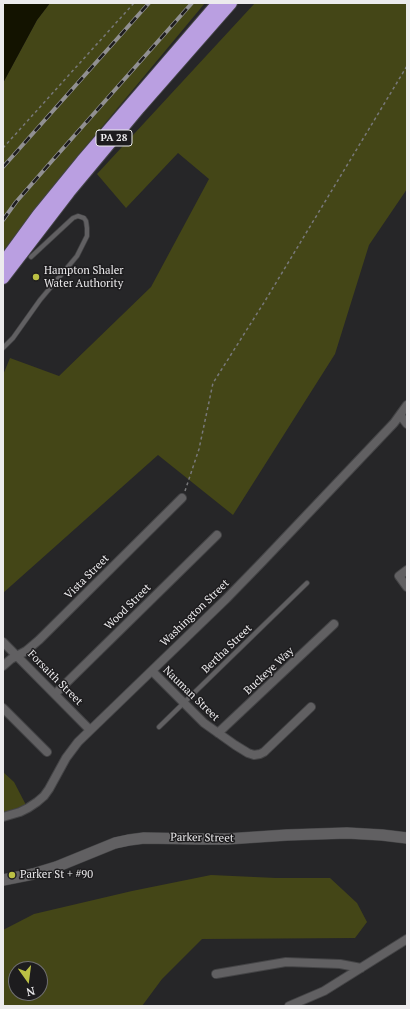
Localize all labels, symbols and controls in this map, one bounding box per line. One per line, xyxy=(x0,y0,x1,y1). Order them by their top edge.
road number: PA 28 xyxy=(96,130,132,146)
place label: Hampton Shaler Water Authority xyxy=(44,264,124,290)
marker: Hampton Shaler Water Authority xyxy=(31,272,41,282)
street label: Vista Street xyxy=(62,552,112,602)
street label: Washington Street xyxy=(158,577,232,649)
street label: Wood Street xyxy=(102,581,154,633)
street label: Bertha Street xyxy=(199,622,255,676)
street label: Buckeye Way xyxy=(241,645,297,697)
street label: Forsaith Street xyxy=(25,648,85,708)
street label: Nauman Street xyxy=(160,664,222,724)
street label: Parker Street xyxy=(170,831,234,845)
place label: Parker St + #90 xyxy=(20,868,93,882)
marker: Parker St + #90 xyxy=(7,870,17,880)
north arrow xyxy=(8,961,48,1001)
text: N xyxy=(25,984,36,999)

